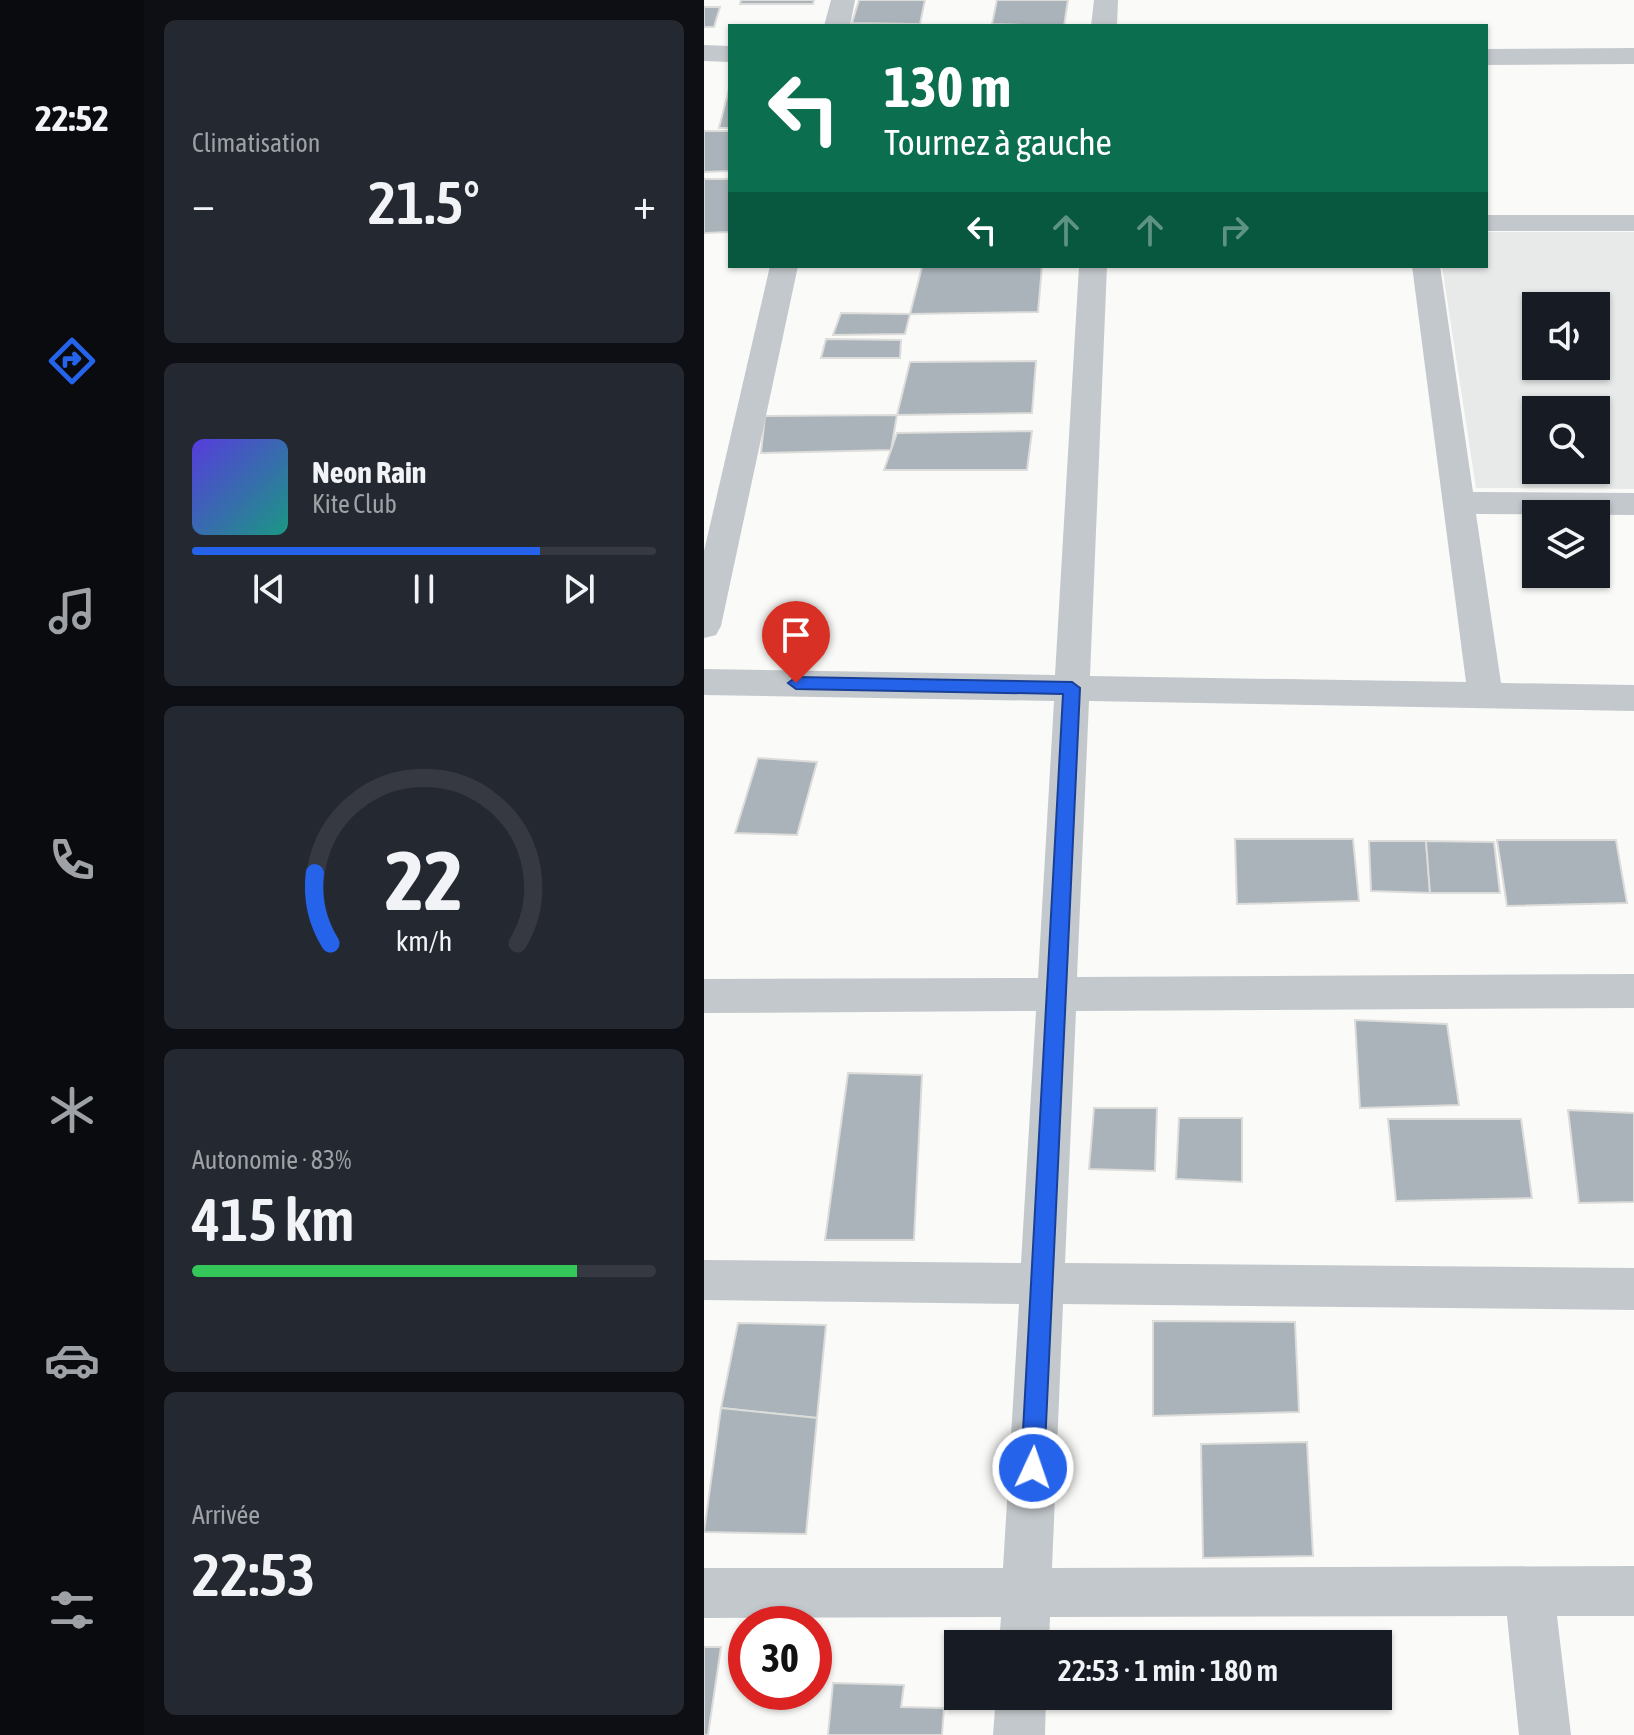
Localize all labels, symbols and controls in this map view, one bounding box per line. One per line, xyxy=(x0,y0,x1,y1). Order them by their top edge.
text: 130 m xyxy=(884,55,1011,119)
icon: left xyxy=(752,56,856,160)
text: 22:52 xyxy=(35,97,109,139)
text: Tournez à gauche xyxy=(884,121,1112,163)
text: Climatisation xyxy=(192,128,320,158)
text: 21.5° xyxy=(368,168,480,237)
text: − xyxy=(192,178,215,228)
text: + xyxy=(633,178,656,228)
icon: left xyxy=(960,208,1004,252)
icon: ahead xyxy=(1044,208,1088,252)
icon: ahead xyxy=(1128,208,1172,252)
icon: right xyxy=(1212,208,1256,252)
map controls xyxy=(1522,292,1610,588)
button: sound xyxy=(1522,292,1610,380)
icon: directions xyxy=(44,333,100,389)
button: search xyxy=(1522,396,1610,484)
text: Neon Rain xyxy=(312,455,426,489)
text: Kite Club xyxy=(312,489,397,519)
button: layers xyxy=(1522,500,1610,588)
icon: previous xyxy=(247,567,291,611)
icon: pause xyxy=(402,567,446,611)
icon: next xyxy=(557,567,601,611)
icon: music xyxy=(44,583,100,639)
pin xyxy=(762,601,830,683)
icon: arrive xyxy=(774,613,818,657)
text: 22 xyxy=(385,831,463,927)
icon: phone xyxy=(44,832,100,888)
text: km/h xyxy=(396,924,452,957)
icon: climate xyxy=(44,1082,100,1138)
text: Autonomie · 83% xyxy=(192,1145,351,1175)
text: 415 km xyxy=(192,1185,354,1254)
icon: car xyxy=(44,1332,100,1388)
position arrow xyxy=(991,1426,1075,1510)
text: Arrivée xyxy=(192,1500,260,1530)
text: 22:53 xyxy=(192,1540,315,1609)
icon: filters xyxy=(44,1582,100,1638)
speed limit sign: 30 xyxy=(728,1606,832,1710)
text: 22:53 · 1 min · 180 m xyxy=(1058,1653,1278,1687)

